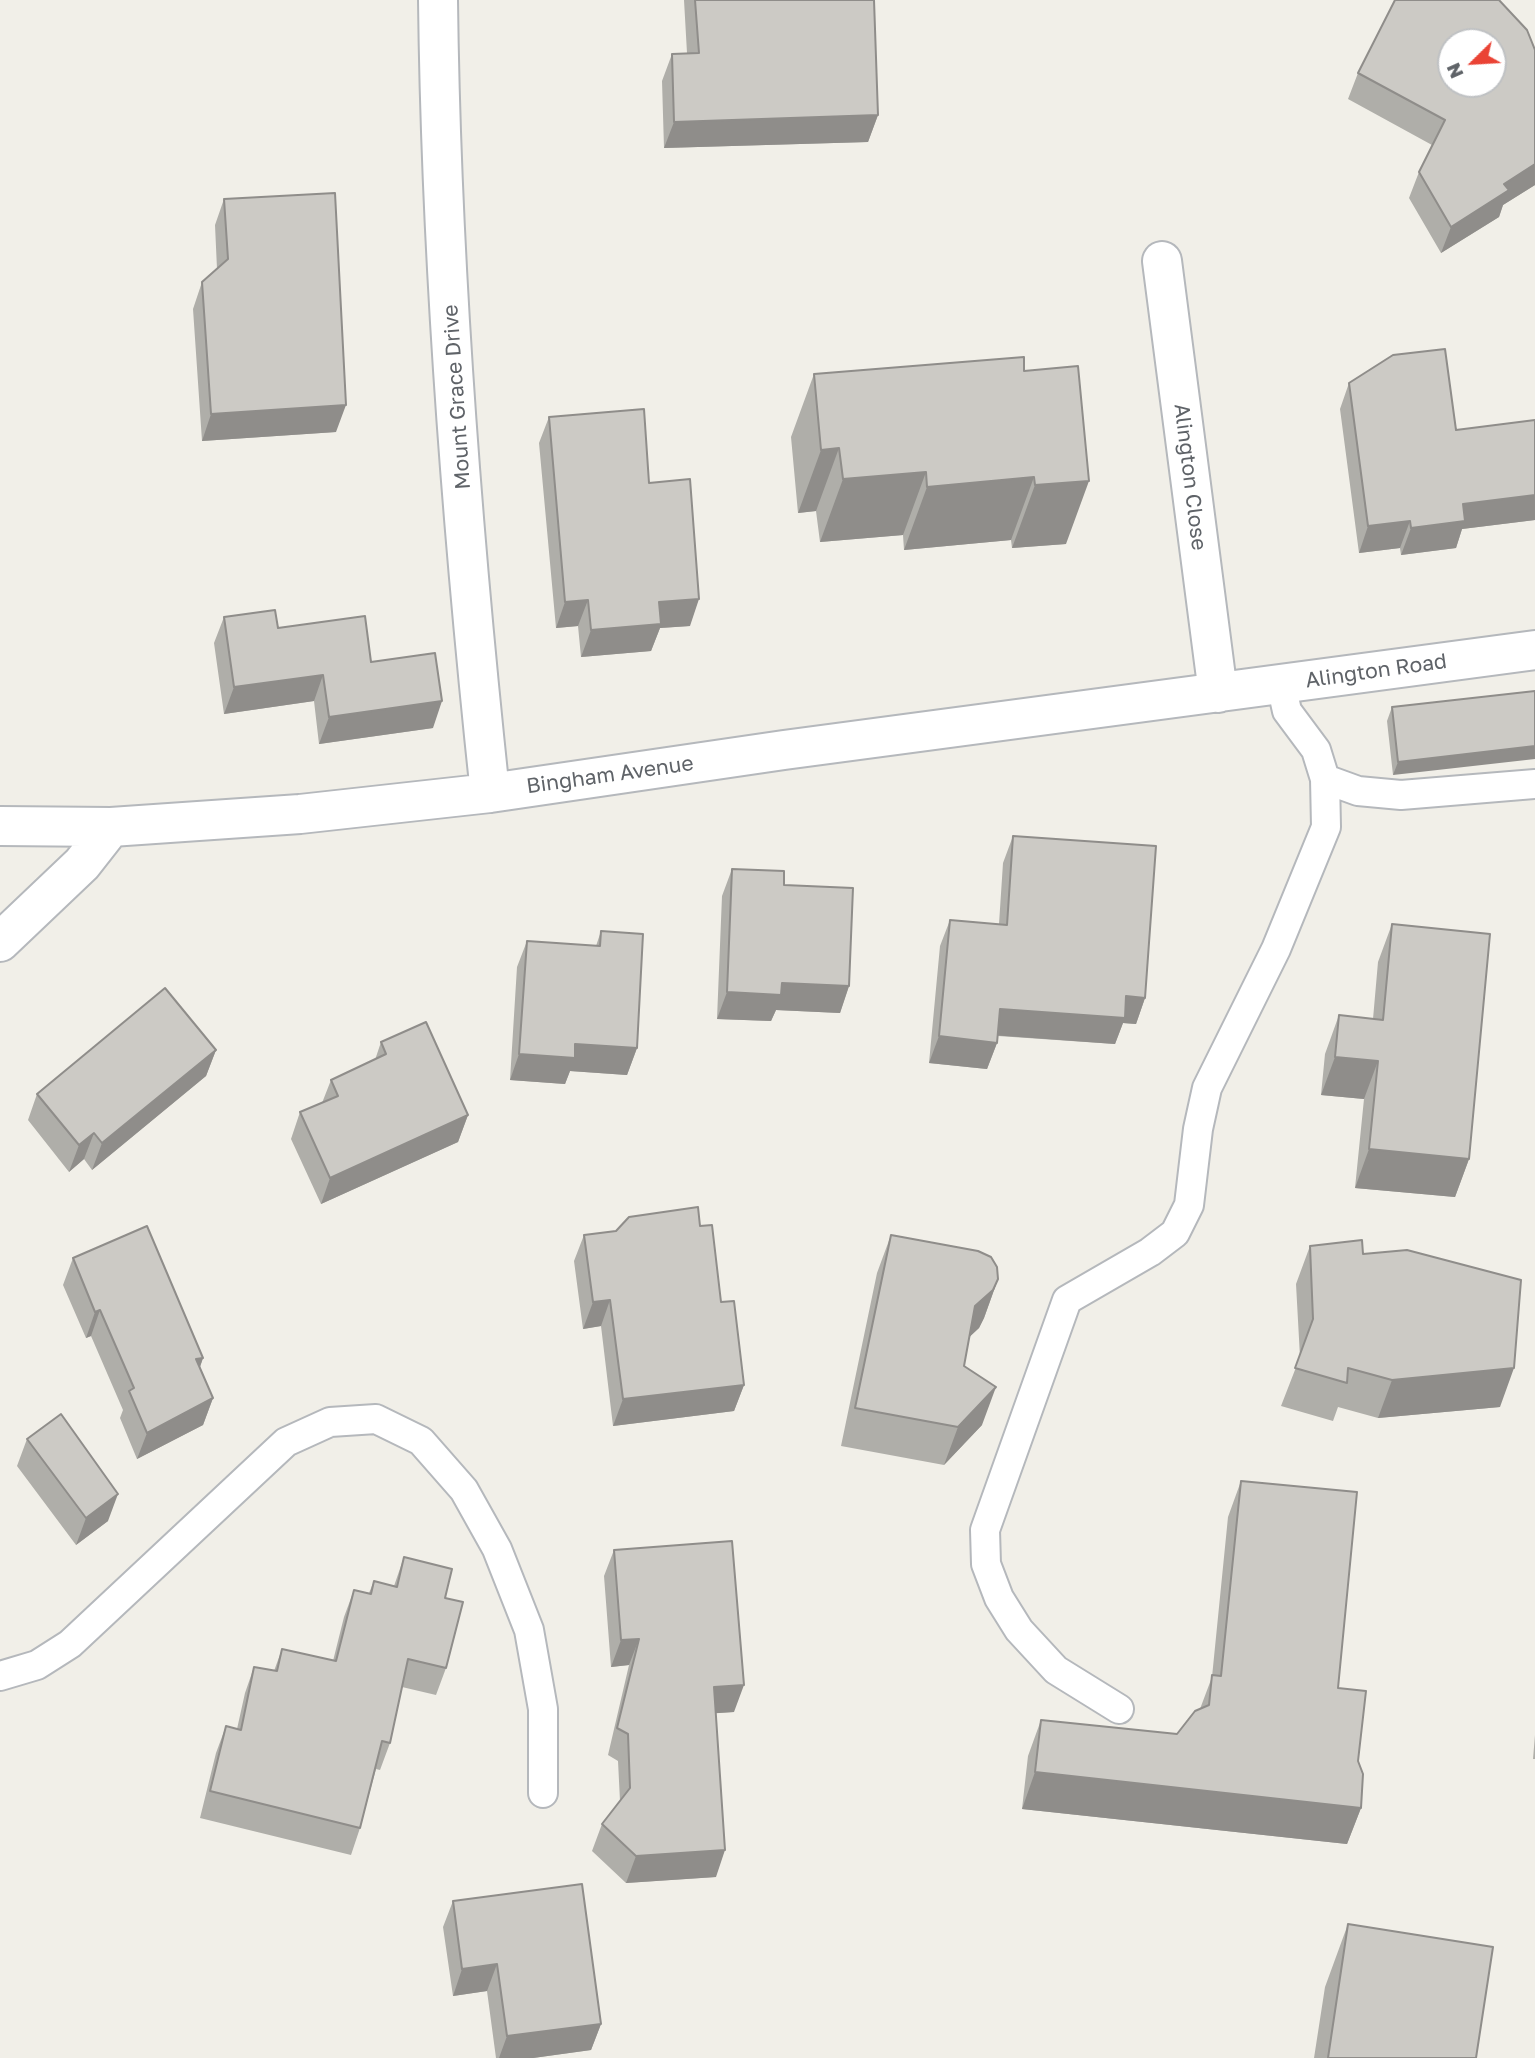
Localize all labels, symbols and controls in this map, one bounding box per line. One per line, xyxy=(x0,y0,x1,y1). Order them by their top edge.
north arrow xyxy=(1437,28,1507,98)
text: N xyxy=(1441,60,1468,82)
street label: Mount Grace Drive xyxy=(438,304,476,490)
street label: Alington Close xyxy=(1168,402,1212,552)
street label: Alington Road xyxy=(1304,649,1448,693)
street label: Bingham Avenue xyxy=(525,751,695,799)

